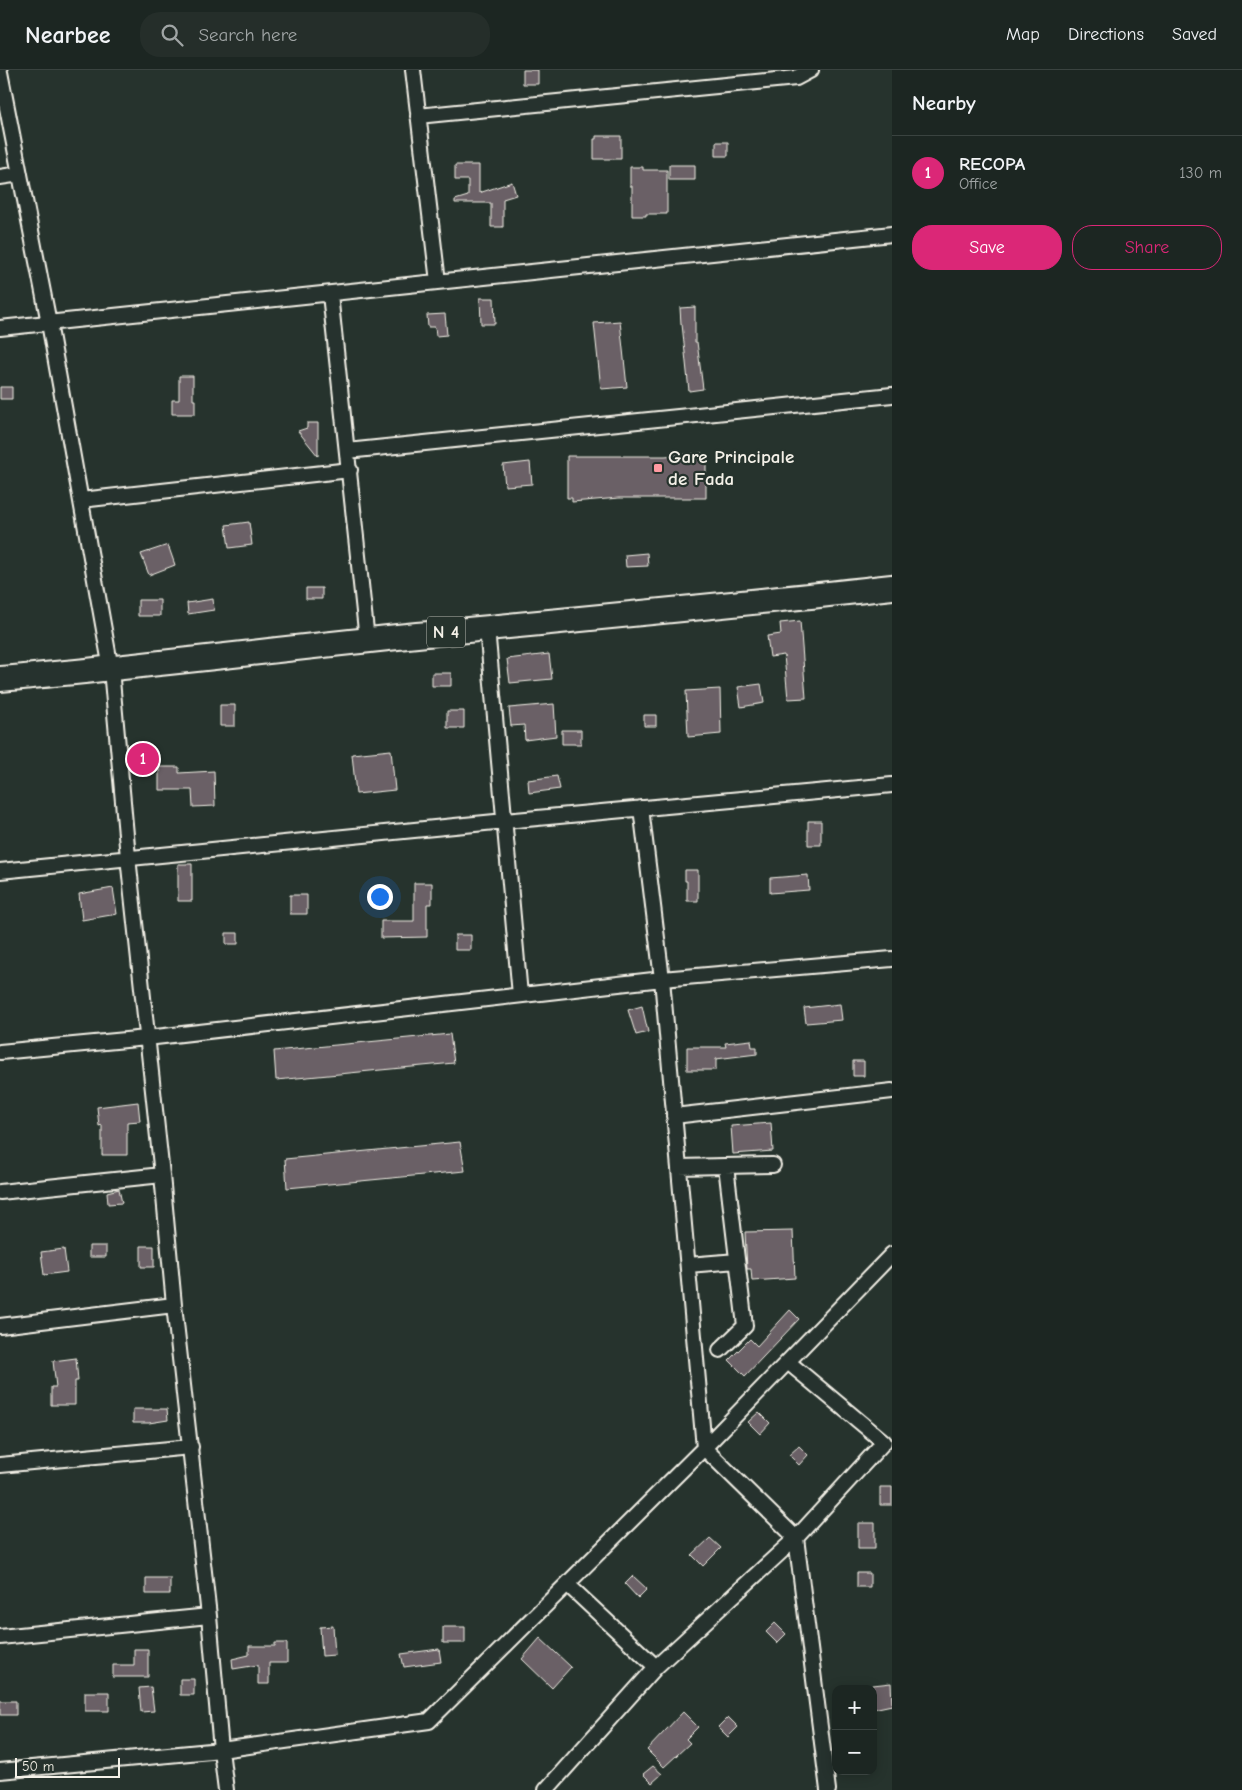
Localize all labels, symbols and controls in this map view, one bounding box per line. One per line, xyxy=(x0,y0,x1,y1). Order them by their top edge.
search box xyxy=(140,12,490,57)
text: Nearbee xyxy=(25,21,110,49)
icon: search xyxy=(158,21,186,49)
text: Search here xyxy=(198,24,297,46)
text: Map xyxy=(1006,24,1040,45)
text: Directions xyxy=(1068,24,1144,45)
text: Saved xyxy=(1172,24,1217,45)
text: Nearby xyxy=(912,91,976,115)
text: RECOPA xyxy=(959,153,1025,175)
text: 1 xyxy=(925,164,931,182)
text: 130 m xyxy=(1179,164,1222,182)
text: Office xyxy=(959,175,998,193)
button: Save xyxy=(912,225,1062,270)
button: Share xyxy=(1072,225,1222,270)
place label: Gare Principale de Fada xyxy=(668,446,794,490)
marker: Gare Principale de Fada xyxy=(652,462,664,474)
road number: N 4 xyxy=(427,616,465,648)
pin: 1 xyxy=(127,740,159,778)
your location xyxy=(367,884,393,910)
map controls xyxy=(832,1685,877,1775)
button: + xyxy=(832,1685,877,1730)
button: − xyxy=(832,1730,877,1775)
scale bar xyxy=(15,1755,120,1778)
text: 50 m xyxy=(22,1758,54,1775)

